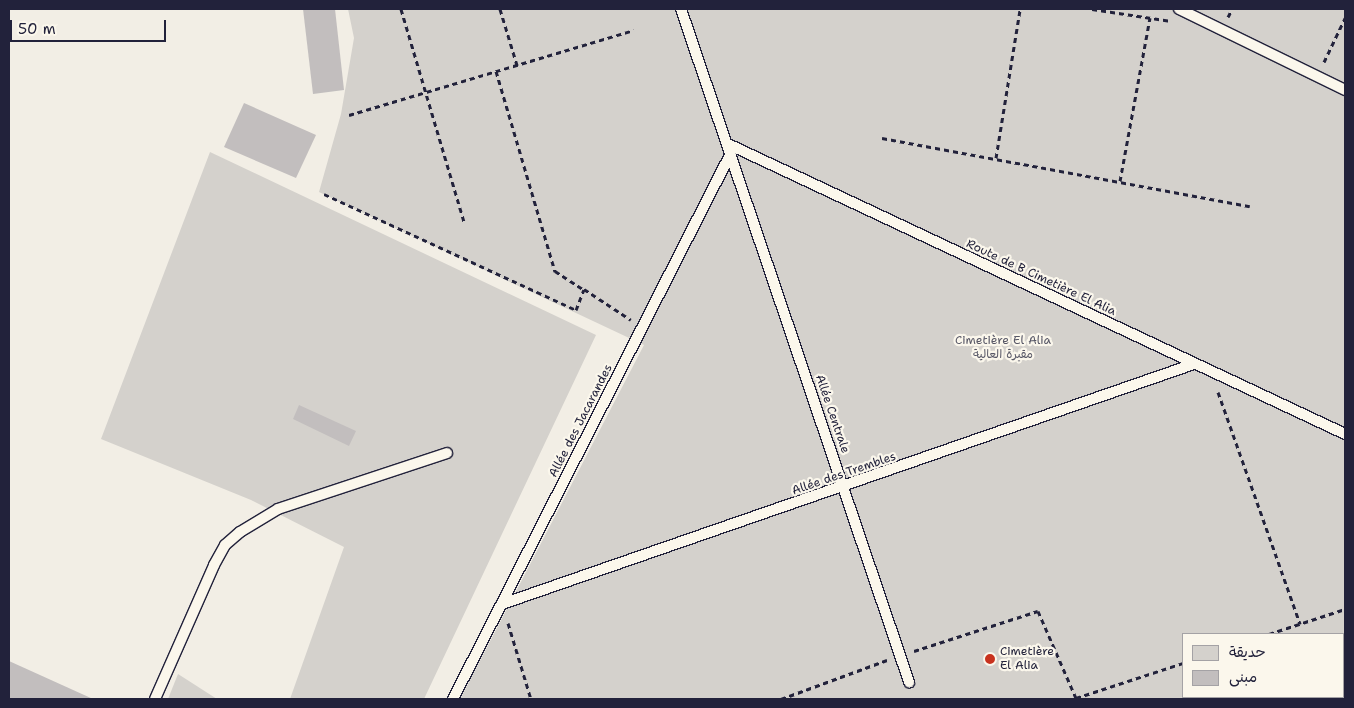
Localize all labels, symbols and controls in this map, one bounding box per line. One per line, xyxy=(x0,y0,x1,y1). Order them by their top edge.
scale bar xyxy=(12,10,169,42)
text: 50 m xyxy=(18,19,56,39)
street label: Route de B Cimetière El Alia xyxy=(964,237,1118,319)
park label: Cimetière El Alia مقبرة العالية xyxy=(955,334,1051,362)
street label: Allée des Jacarandes xyxy=(546,362,616,480)
street label: Allée Centrale xyxy=(812,373,852,455)
street label: Allée des Trembles xyxy=(790,449,898,499)
legend xyxy=(1182,633,1344,698)
text: حديقة xyxy=(1229,642,1266,662)
place label: Cimetière El Alia xyxy=(1000,645,1054,673)
marker: Cimetière El Alia xyxy=(984,653,996,665)
text: مبنى xyxy=(1229,667,1257,687)

